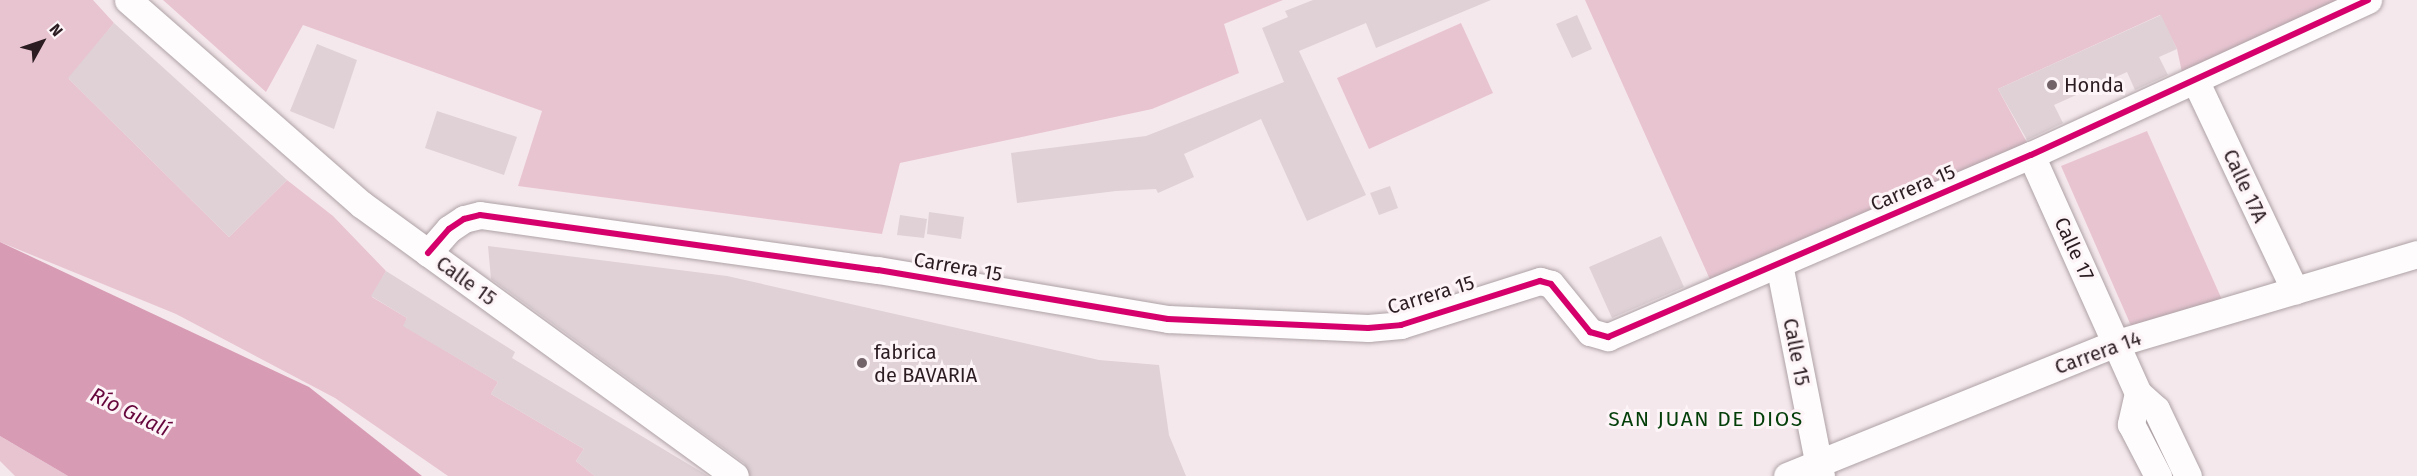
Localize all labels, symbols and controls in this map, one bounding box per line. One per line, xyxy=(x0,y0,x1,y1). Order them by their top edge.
north arrow xyxy=(12,12,72,72)
text: N xyxy=(45,20,67,40)
place label: Honda xyxy=(2064,73,2124,97)
marker: Honda xyxy=(2045,78,2059,92)
street label: Calle 17A xyxy=(2218,146,2272,226)
street label: Carrera 15 xyxy=(1867,159,1959,217)
street label: Calle 17 xyxy=(2049,214,2099,284)
street label: Carrera 15 xyxy=(912,247,1004,287)
street label: Calle 15 xyxy=(431,251,501,311)
street label: Carrera 15 xyxy=(1385,270,1477,320)
street label: Calle 15 xyxy=(1778,316,1814,388)
street label: Carrera 14 xyxy=(2052,326,2144,380)
place label: fabrica de BAVARIA xyxy=(874,340,977,387)
marker: fabrica de BAVARIA xyxy=(855,356,869,370)
water label: Río Gualí xyxy=(86,382,174,442)
district label: SAN JUAN DE DIOS xyxy=(1608,406,1804,432)

